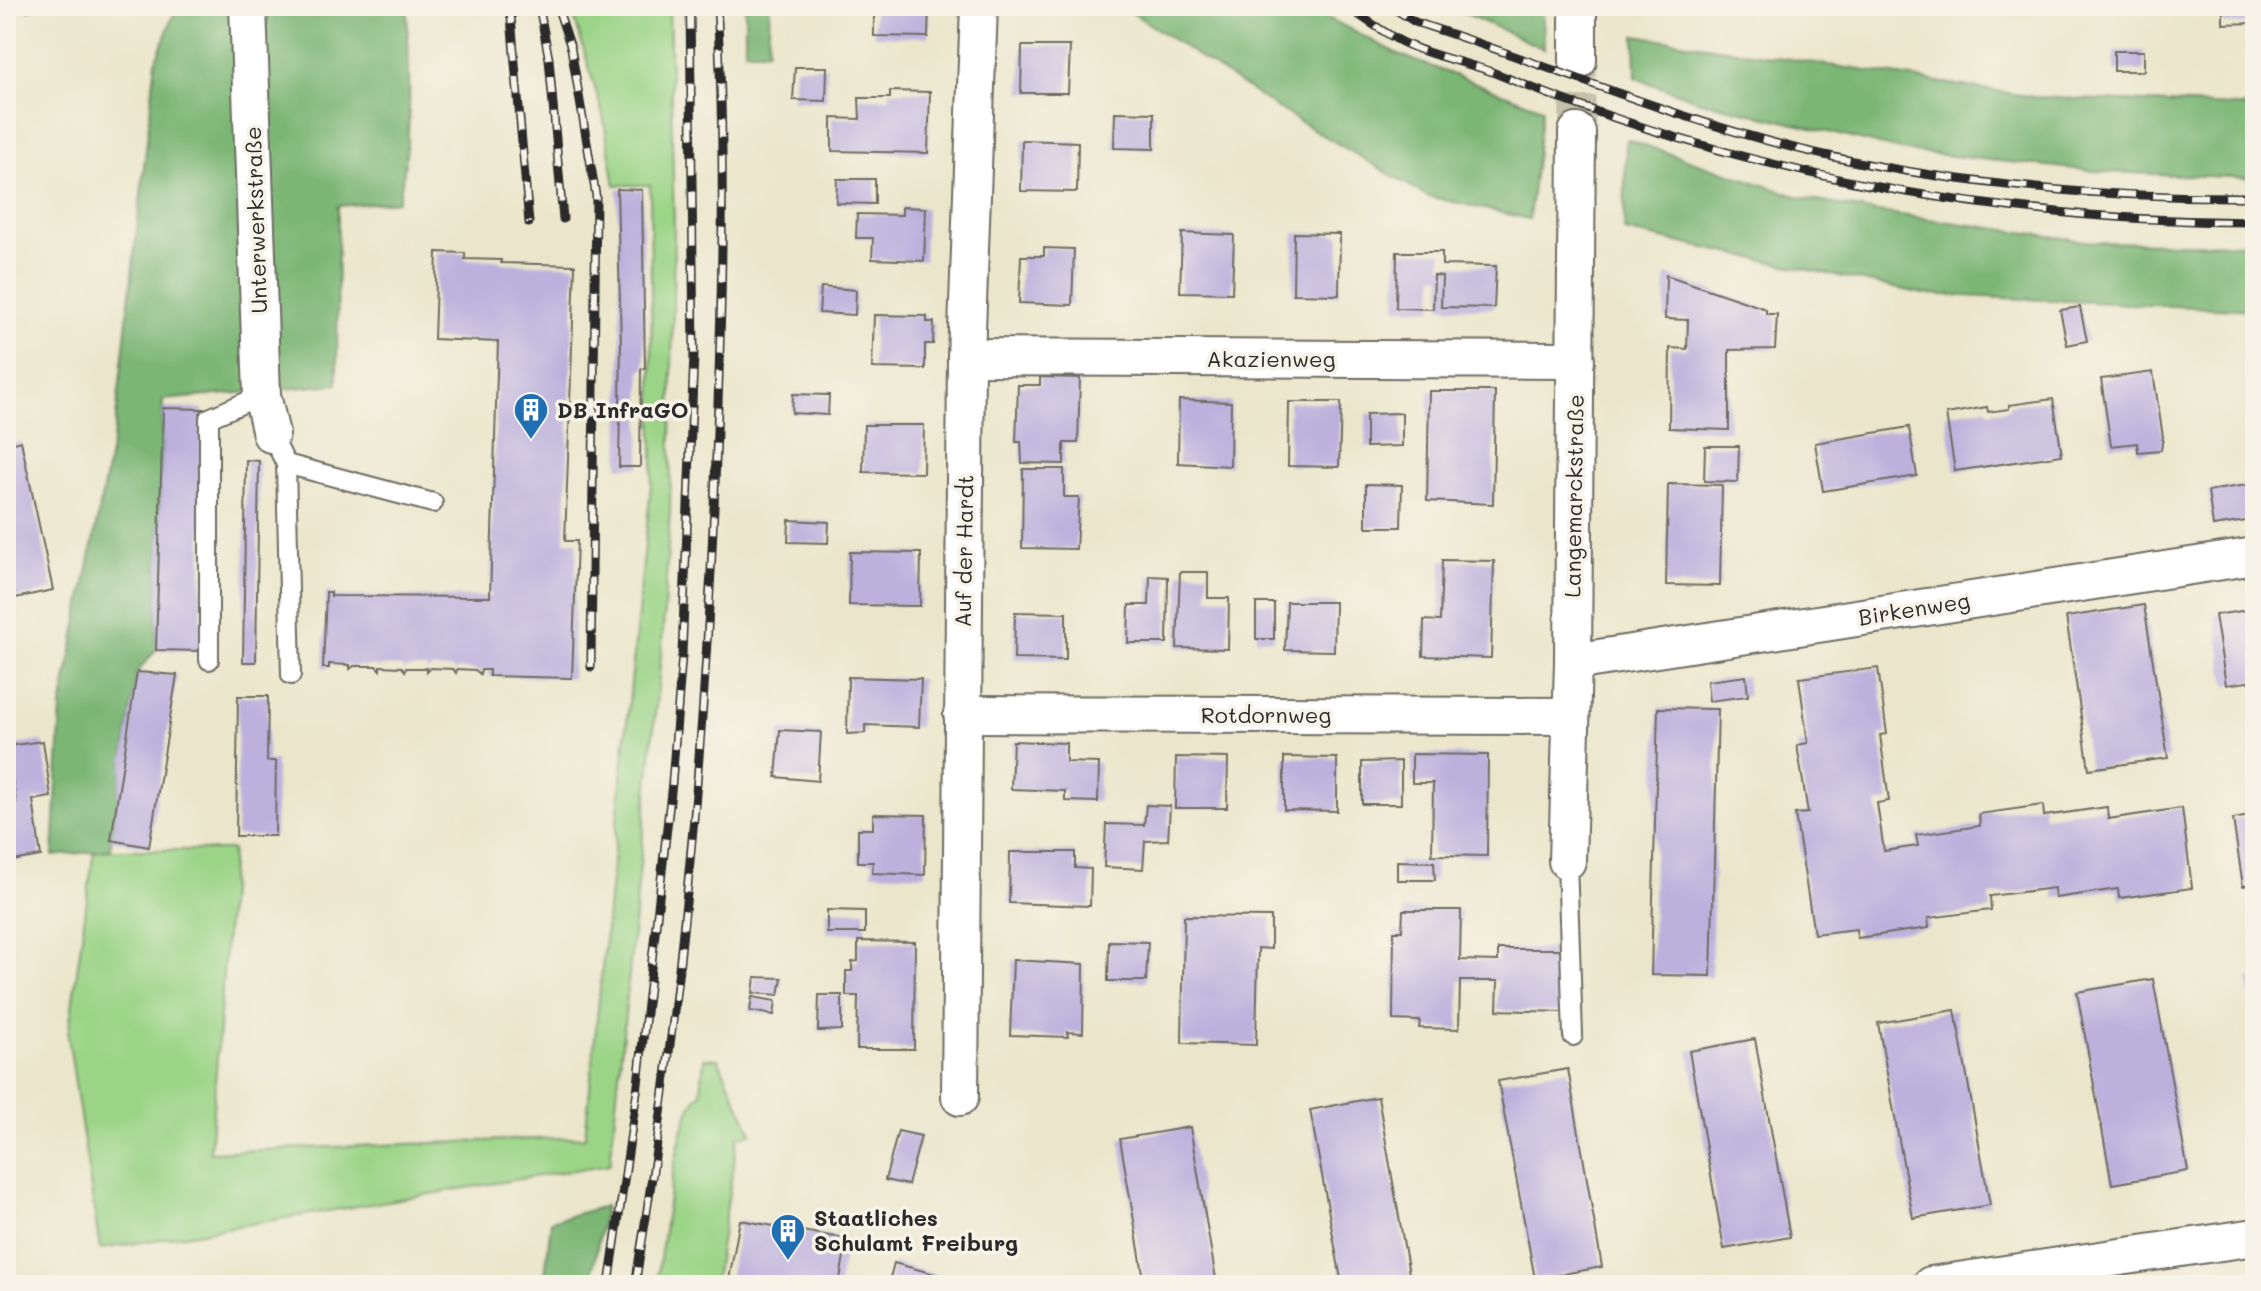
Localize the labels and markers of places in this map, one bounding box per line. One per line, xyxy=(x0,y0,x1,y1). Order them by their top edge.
building icon: DB InfraGO xyxy=(512,391,550,441)
place label: DB InfraGO xyxy=(557,395,689,424)
place label: Staatliches Schulamt Freiburg xyxy=(814,1203,1018,1257)
building icon: Staatliches Schulamt Freiburg xyxy=(769,1212,807,1262)

